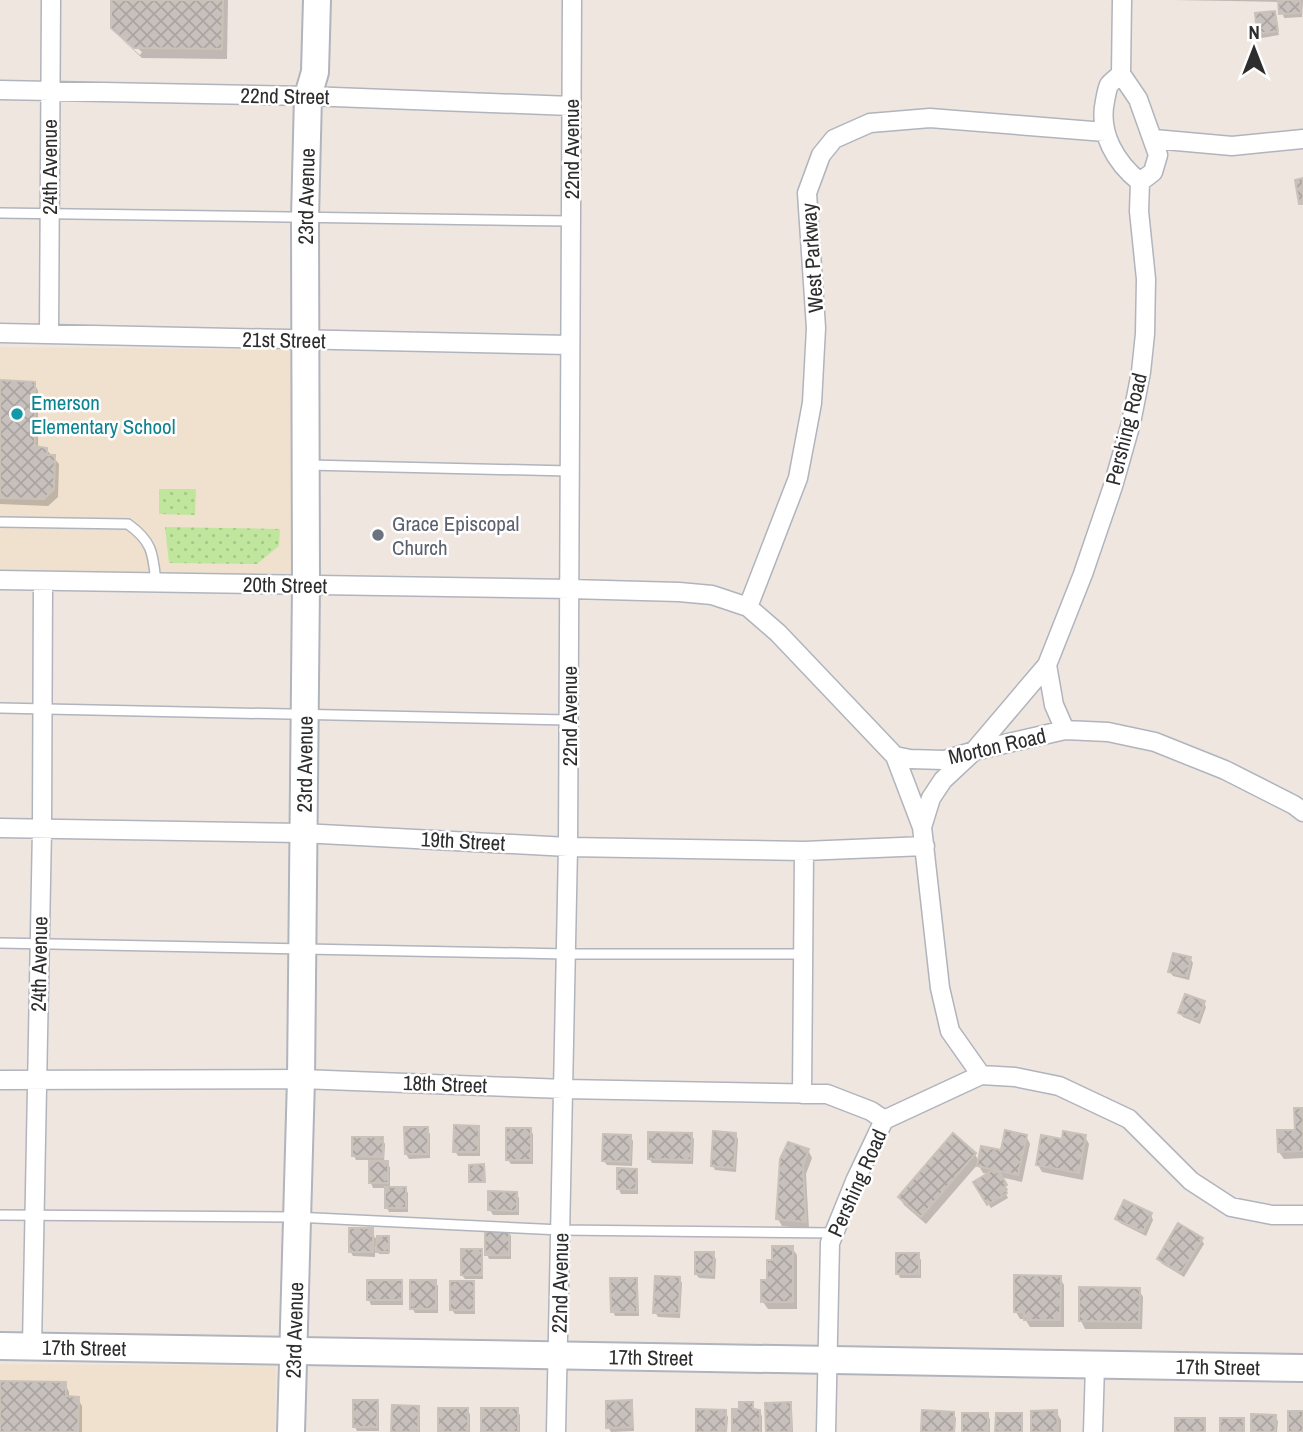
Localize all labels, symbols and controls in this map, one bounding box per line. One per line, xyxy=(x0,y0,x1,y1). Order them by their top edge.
north arrow xyxy=(1219,14,1289,84)
text: N xyxy=(1248,19,1260,45)
street label: 22nd Street xyxy=(240,81,330,111)
street label: 22nd Avenue xyxy=(557,99,586,199)
street label: 24th Avenue xyxy=(35,119,64,215)
street label: 23rd Avenue xyxy=(290,148,321,244)
street label: West Parkway xyxy=(794,202,830,314)
street label: 21st Street xyxy=(242,325,326,355)
street label: Pershing Road xyxy=(1098,370,1154,488)
place label: Emerson Elementary School xyxy=(31,388,176,441)
marker: Emerson Elementary School xyxy=(9,406,25,422)
place label: Grace Episcopal Church xyxy=(392,509,519,562)
marker: Grace Episcopal Church xyxy=(370,527,386,543)
street label: 20th Street xyxy=(243,570,328,600)
street label: 22nd Avenue xyxy=(555,666,584,766)
street label: 23rd Avenue xyxy=(289,716,319,813)
street label: Morton Road xyxy=(945,721,1049,771)
street label: 19th Street xyxy=(420,824,506,858)
street label: 24th Avenue xyxy=(24,916,54,1012)
street label: 18th Street xyxy=(402,1068,488,1100)
street label: Pershing Road xyxy=(820,1125,894,1241)
street label: 22nd Avenue xyxy=(545,1233,575,1333)
street label: 23rd Avenue xyxy=(278,1281,310,1379)
street label: 17th Street xyxy=(42,1332,127,1363)
street label: 17th Street xyxy=(609,1342,694,1372)
street label: 17th Street xyxy=(1175,1351,1260,1382)

